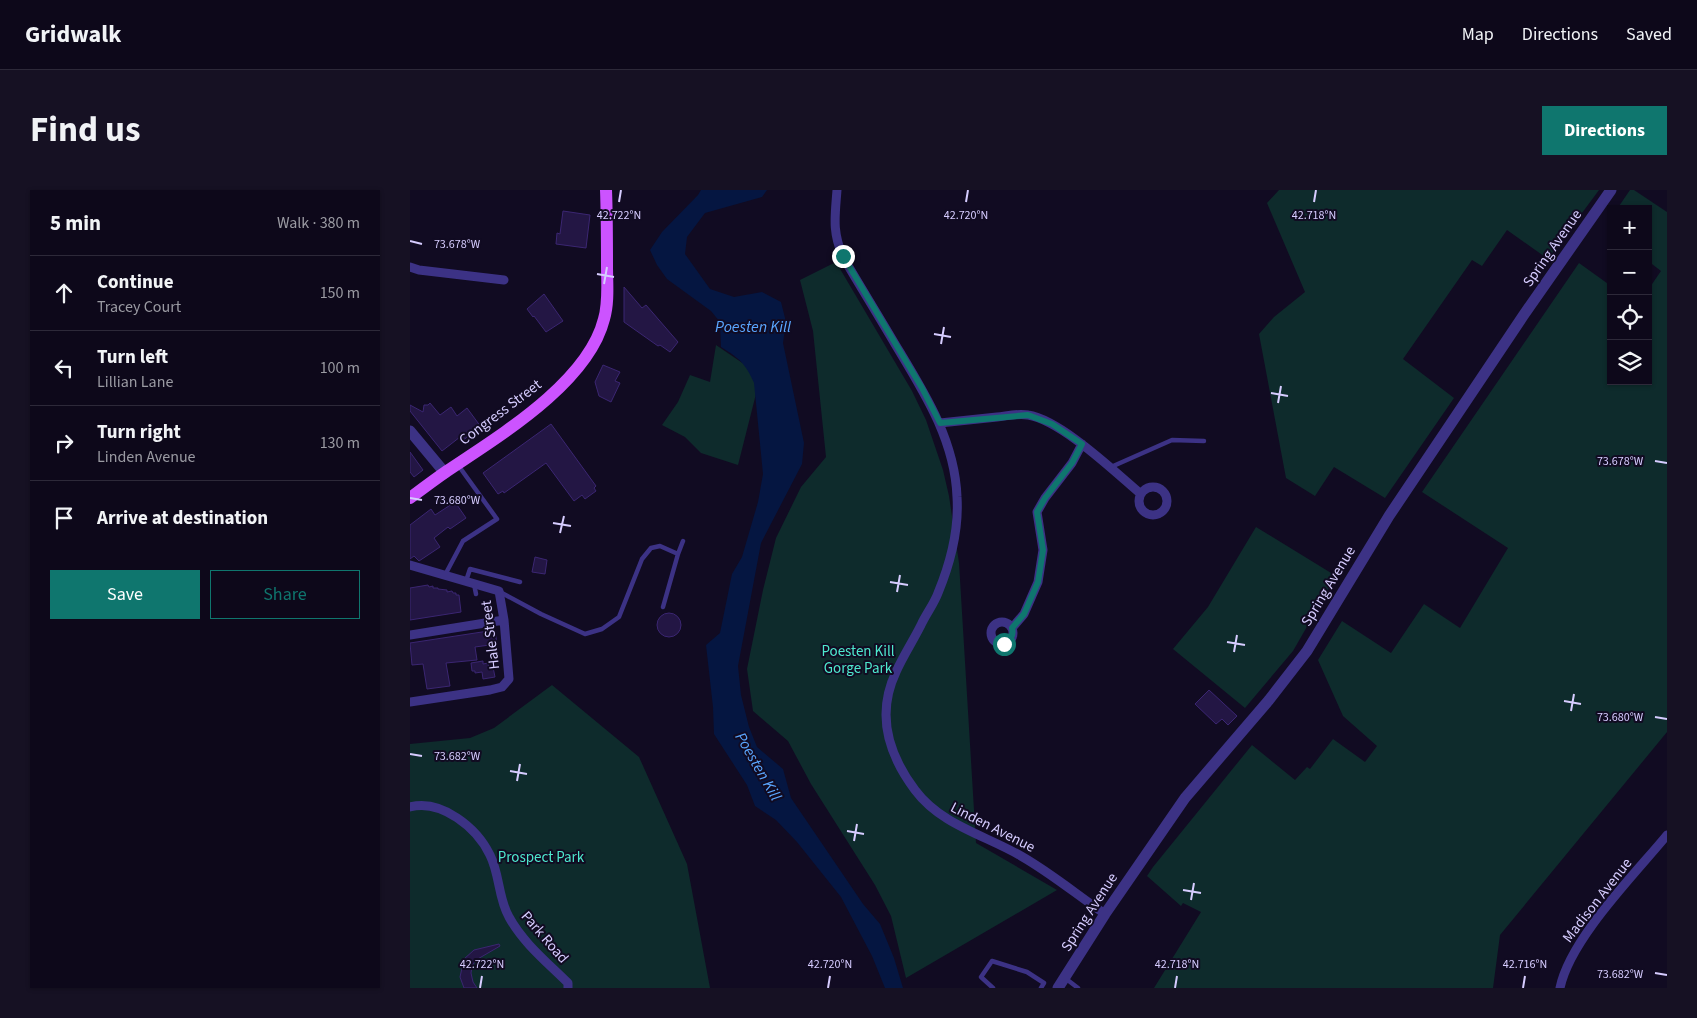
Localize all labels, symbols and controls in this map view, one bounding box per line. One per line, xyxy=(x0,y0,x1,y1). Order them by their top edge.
text: Gridwalk xyxy=(25,17,121,52)
text: Map xyxy=(1462,22,1494,47)
text: Directions xyxy=(1522,22,1598,47)
text: Saved xyxy=(1626,22,1672,47)
text: Find us xyxy=(30,105,140,155)
button: Directions xyxy=(1542,106,1667,155)
street label: Spring Avenue xyxy=(1518,205,1587,291)
map controls xyxy=(1607,205,1652,385)
button: + xyxy=(1607,205,1652,250)
text: 42.722°N xyxy=(597,207,641,224)
text: 42.720°N xyxy=(944,207,988,224)
text: 42.718°N xyxy=(1292,207,1336,224)
text: 5 min xyxy=(50,208,101,238)
text: Walk · 380 m xyxy=(277,212,360,234)
text: 73.678°W xyxy=(434,236,481,253)
route end xyxy=(832,245,855,268)
button: − xyxy=(1607,250,1652,295)
text: Continue xyxy=(97,269,174,296)
icon: ahead xyxy=(50,279,78,307)
text: 150 m xyxy=(320,282,360,304)
button: locate xyxy=(1607,295,1652,340)
text: Tracey Court xyxy=(97,296,181,318)
water label: Poesten Kill xyxy=(715,316,791,338)
button: layers xyxy=(1607,340,1652,385)
text: Turn left xyxy=(97,344,168,371)
icon: left xyxy=(50,354,78,382)
text: 100 m xyxy=(320,357,360,379)
text: Lillian Lane xyxy=(97,371,173,393)
street label: Congress Street xyxy=(455,374,546,450)
text: Turn right xyxy=(97,419,181,446)
icon: right xyxy=(50,429,78,457)
text: 130 m xyxy=(320,432,360,454)
text: Linden Avenue xyxy=(97,446,196,468)
text: 73.678°W xyxy=(1597,453,1644,470)
text: 73.680°W xyxy=(434,492,481,509)
icon: arrive xyxy=(50,504,78,532)
text: Arrive at destination xyxy=(97,505,268,532)
street label: Spring Avenue xyxy=(1296,542,1361,630)
button: Save xyxy=(50,570,200,619)
button: Share xyxy=(210,570,360,619)
street label: Hale Street xyxy=(476,599,505,671)
route start xyxy=(993,633,1016,656)
park label: Poesten Kill Gorge Park xyxy=(821,641,895,679)
text: 73.680°W xyxy=(1597,709,1644,726)
water label: Poesten Kill xyxy=(730,728,787,805)
text: 73.682°W xyxy=(434,748,481,765)
street label: Linden Avenue xyxy=(947,797,1039,858)
park label: Prospect Park xyxy=(498,847,585,868)
street label: Madison Avenue xyxy=(1558,854,1637,947)
street label: Spring Avenue xyxy=(1056,869,1123,956)
street label: Park Road xyxy=(516,907,573,968)
text: 42.722°N xyxy=(460,956,504,973)
text: 42.720°N xyxy=(808,956,852,973)
text: 42.718°N xyxy=(1155,956,1199,973)
text: 42.716°N xyxy=(1503,956,1547,973)
text: 73.682°W xyxy=(1597,966,1644,983)

